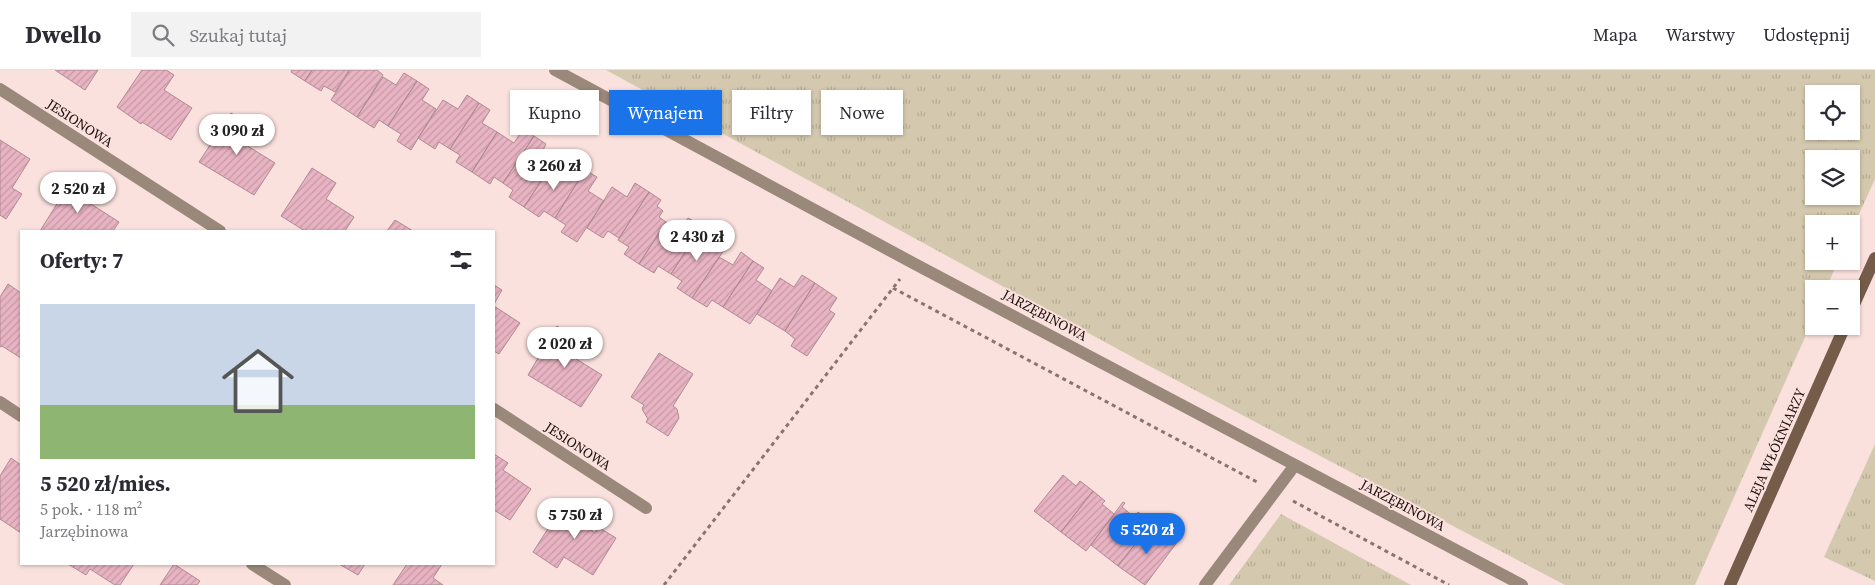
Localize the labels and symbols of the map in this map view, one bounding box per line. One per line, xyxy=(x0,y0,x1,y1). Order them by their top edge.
street label: JESIONOWA xyxy=(42,93,118,152)
pin: 3 090 zł xyxy=(185,114,289,156)
pin: 3 260 zł xyxy=(502,148,606,191)
pin: 2 520 zł xyxy=(26,172,130,214)
pin: 2 430 zł xyxy=(645,220,749,262)
street label: JARZĘBINOWA xyxy=(998,284,1092,346)
pin: 2 020 zł xyxy=(513,326,617,369)
street label: ALEJA WŁÓKNIARZY xyxy=(1738,385,1810,515)
street label: JESIONOWA xyxy=(540,416,616,475)
street label: JARZĘBINOWA xyxy=(1356,474,1450,536)
pin: 5 750 zł xyxy=(523,498,627,540)
pin: 5 520 zł xyxy=(1095,512,1199,555)

